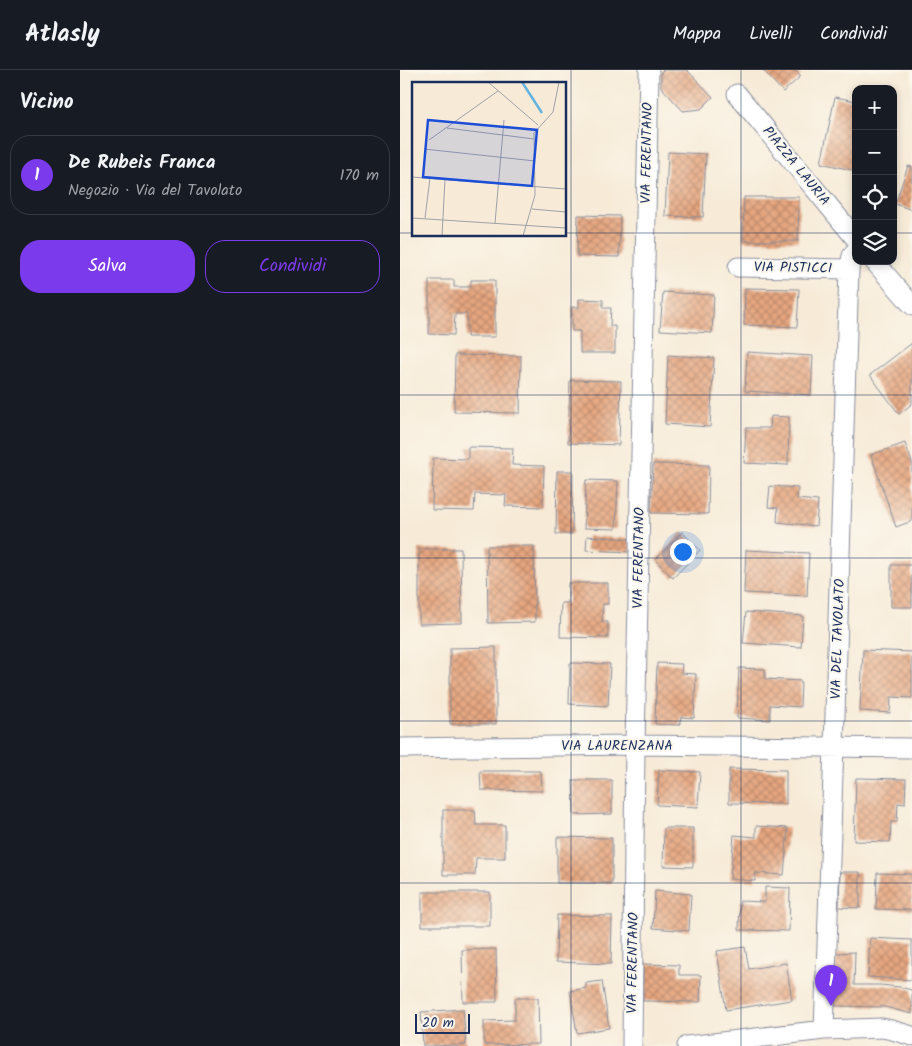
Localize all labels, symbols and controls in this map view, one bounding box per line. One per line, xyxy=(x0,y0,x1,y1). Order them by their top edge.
text: Atlasly xyxy=(25,15,100,54)
text: Mappa xyxy=(673,20,721,49)
text: Livelli xyxy=(749,20,792,49)
text: Condividi xyxy=(820,20,887,49)
inset map xyxy=(412,82,566,236)
map controls xyxy=(852,85,897,265)
button: + xyxy=(852,85,897,130)
text: Vicino xyxy=(20,86,74,119)
street label: VIA FERENTANO xyxy=(635,102,659,204)
street label: PIAZZA LAURIA xyxy=(757,121,835,211)
button: − xyxy=(852,130,897,175)
text: De Rubeis Franca xyxy=(68,148,215,178)
text: 1 xyxy=(35,163,39,188)
text: 170 m xyxy=(339,163,379,188)
button: locate xyxy=(852,175,897,220)
text: Negozio · Via del Tavolato xyxy=(68,178,242,203)
button: layers xyxy=(852,220,897,265)
button: Salva xyxy=(20,240,195,293)
button: Condividi xyxy=(205,240,380,293)
street label: VIA PISTICCI xyxy=(754,256,832,280)
street label: VIA FERENTANO xyxy=(627,507,651,609)
your location xyxy=(670,539,696,565)
street label: VIA DEL TAVOLATO xyxy=(825,578,851,700)
street label: VIA LAURENZANA xyxy=(561,735,673,757)
street label: VIA FERENTANO xyxy=(621,912,645,1014)
pin: 1 xyxy=(815,965,847,1006)
scale bar xyxy=(415,1011,470,1034)
text: 20 m xyxy=(422,1012,454,1034)

